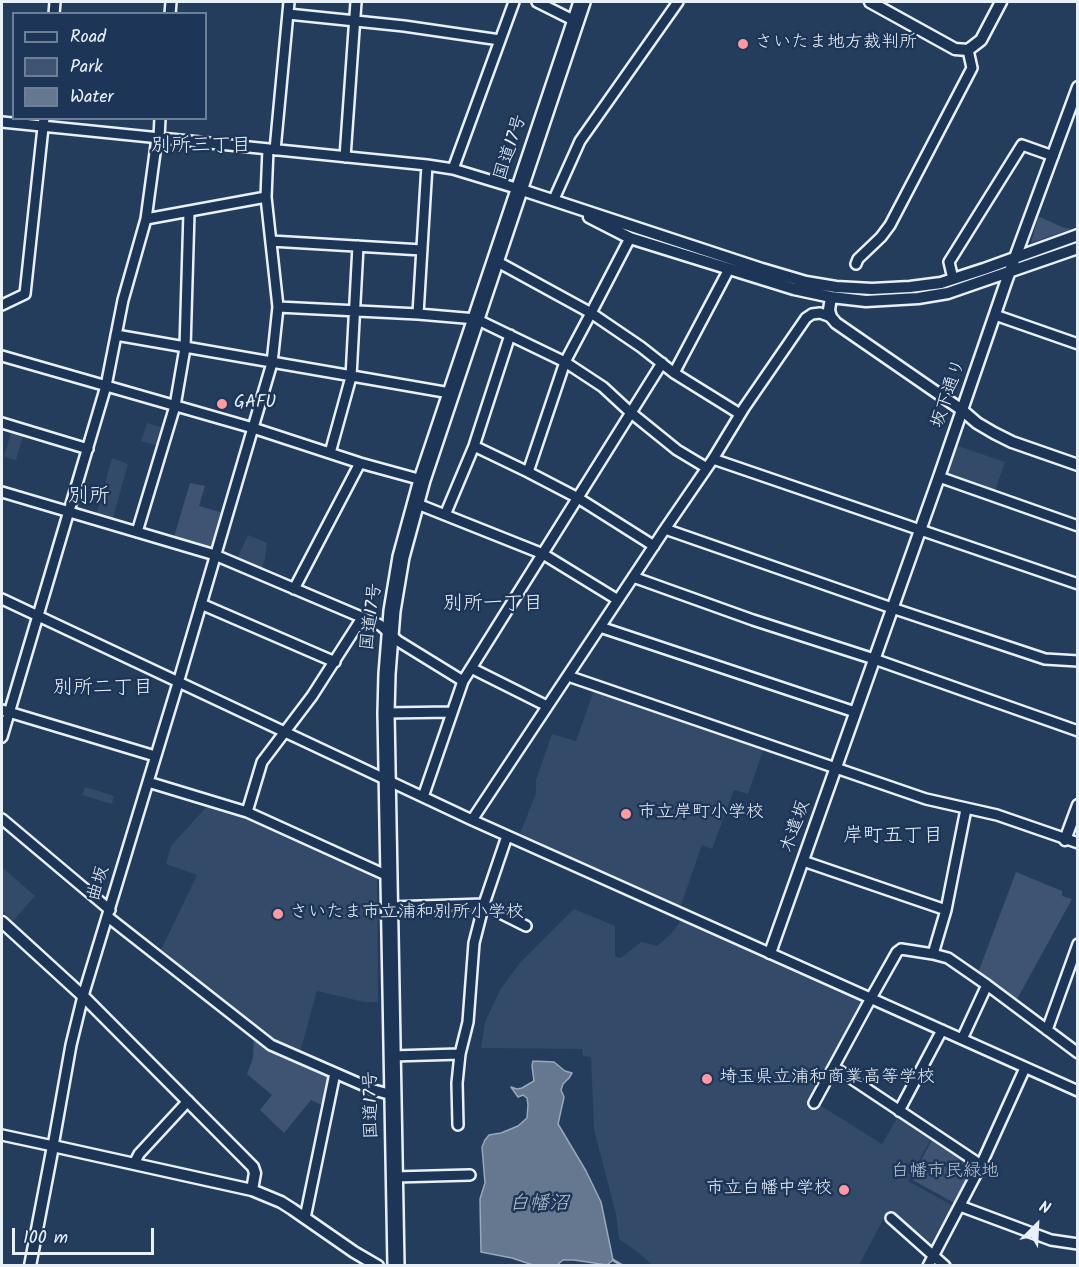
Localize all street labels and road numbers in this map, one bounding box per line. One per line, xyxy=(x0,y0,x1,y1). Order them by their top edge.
street label: 国道17号 xyxy=(491,112,533,184)
street label: 坂下通り xyxy=(928,356,972,432)
street label: 国道17号 xyxy=(358,582,388,652)
street label: 木遣坂 xyxy=(778,798,816,856)
street label: 曲坂 xyxy=(84,864,116,904)
street label: 国道17号 xyxy=(362,1071,384,1139)

